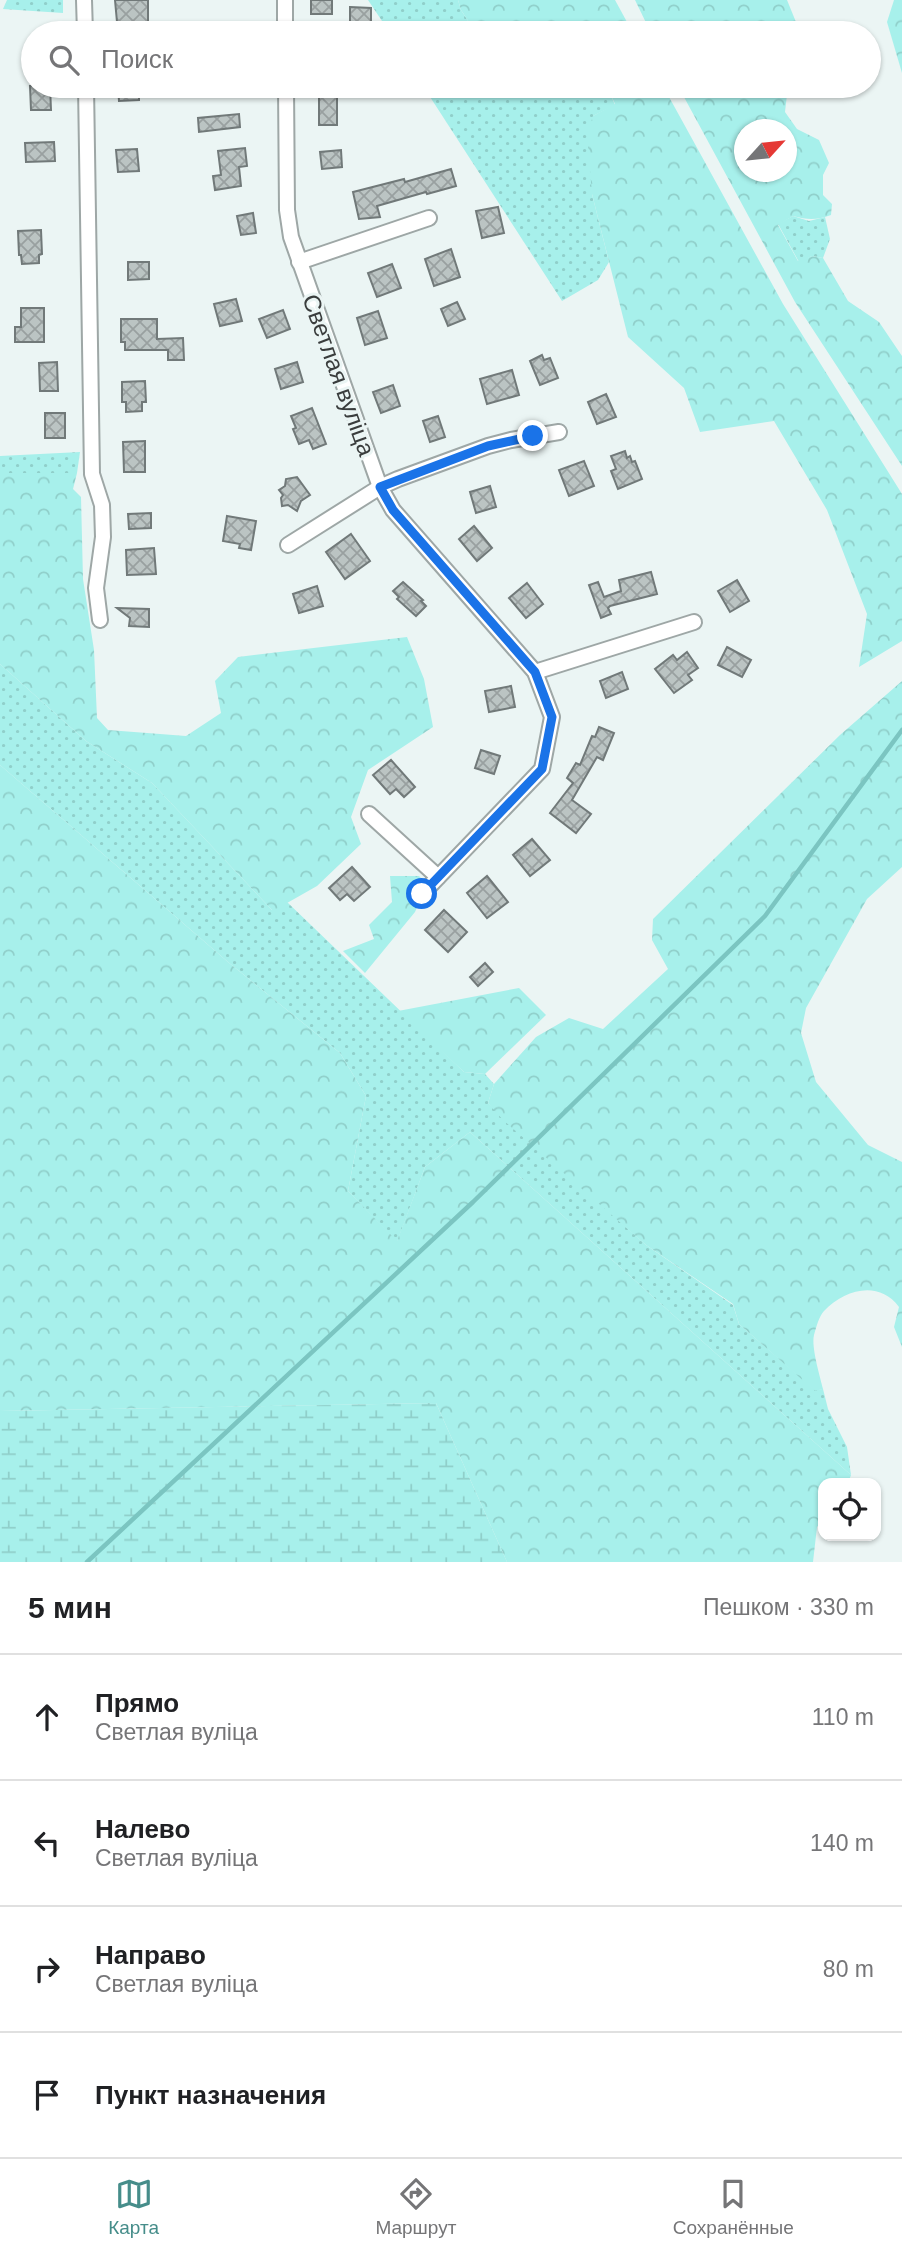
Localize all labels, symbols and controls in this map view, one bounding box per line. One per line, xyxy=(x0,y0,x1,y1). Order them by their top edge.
search box xyxy=(21,21,881,98)
icon: search xyxy=(45,41,83,79)
text: Поиск xyxy=(101,44,173,74)
north arrow xyxy=(734,119,797,182)
street label: Светлая вуліца xyxy=(297,291,381,460)
route end xyxy=(517,420,548,451)
route start xyxy=(406,878,437,909)
map controls xyxy=(818,1478,881,1541)
button: locate xyxy=(818,1478,881,1541)
text: 5 мин xyxy=(28,1591,112,1624)
text: Пешком · 330 m xyxy=(703,1594,874,1620)
text: Прямо xyxy=(95,1688,179,1718)
icon: ahead xyxy=(28,1698,66,1736)
text: 110 m xyxy=(812,1704,874,1730)
text: Светлая вуліца xyxy=(95,1719,258,1745)
text: Налево xyxy=(95,1814,190,1844)
icon: left xyxy=(28,1824,66,1862)
text: 140 m xyxy=(810,1830,874,1856)
text: Светлая вуліца xyxy=(95,1845,258,1871)
text: Направо xyxy=(95,1940,206,1970)
icon: right xyxy=(28,1950,66,1988)
text: 80 m xyxy=(823,1956,874,1982)
text: Светлая вуліца xyxy=(95,1971,258,1997)
icon: arrive xyxy=(28,2076,66,2114)
text: Пункт назначения xyxy=(95,2080,326,2110)
tab: Карта xyxy=(108,2175,159,2239)
tab: Маршрут xyxy=(375,2175,456,2239)
tab: Сохранённые xyxy=(673,2175,794,2239)

